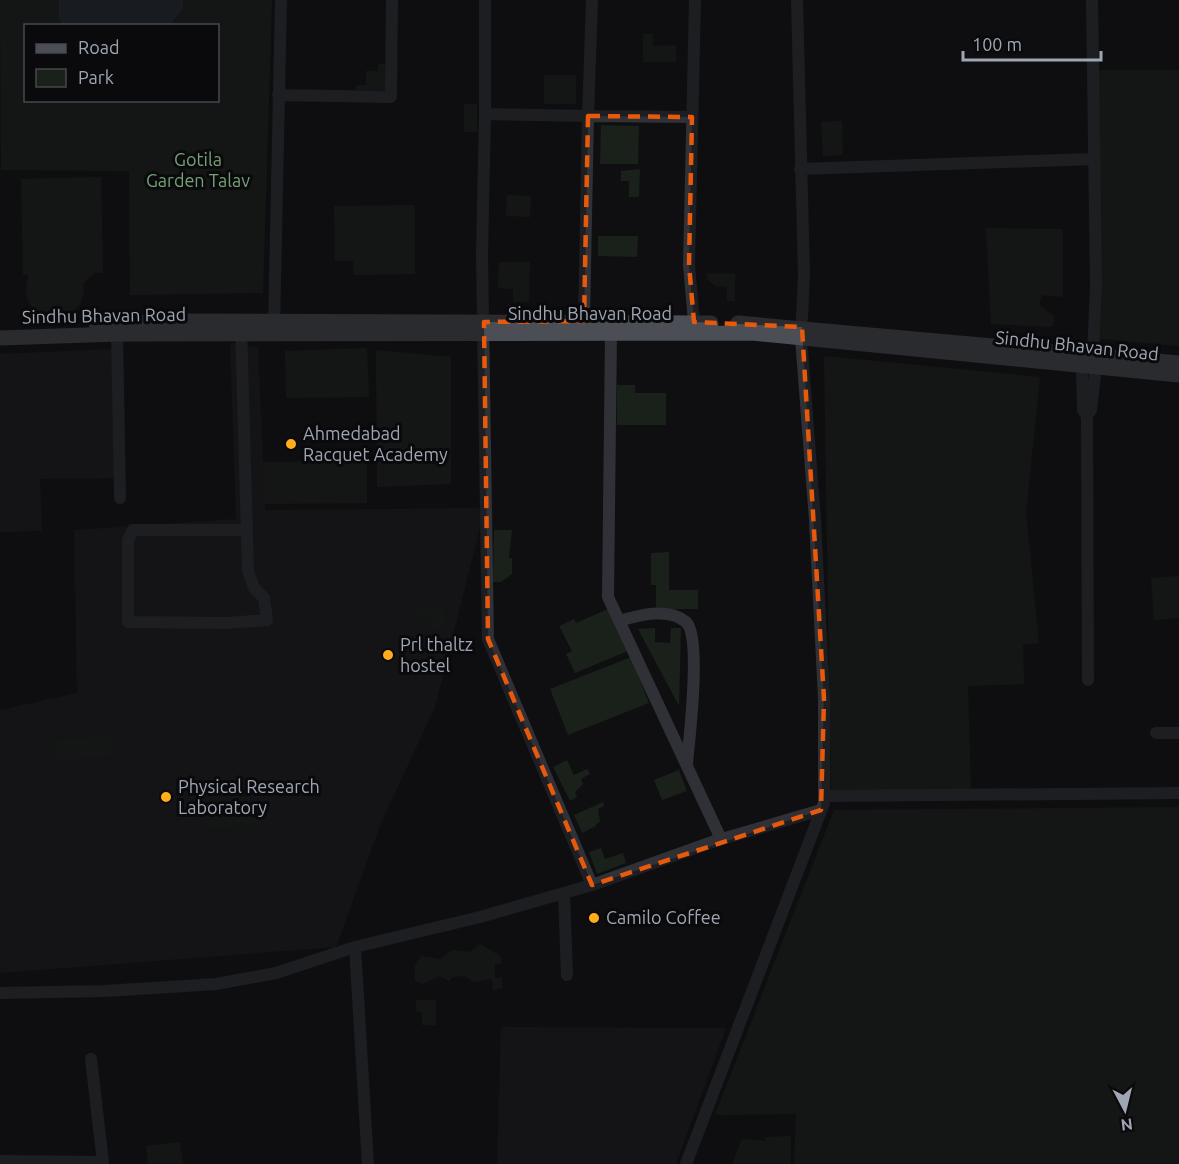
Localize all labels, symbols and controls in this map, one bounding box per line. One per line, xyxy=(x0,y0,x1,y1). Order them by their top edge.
legend xyxy=(24,24,219,102)
scale bar xyxy=(963,24,1101,62)
text: 100 m xyxy=(972,34,1022,54)
text: Road xyxy=(78,37,120,57)
text: Park xyxy=(78,67,114,87)
park label: Gotila Garden Talav xyxy=(146,149,250,190)
street label: Sindhu Bhavan Road xyxy=(508,303,672,323)
street label: Sindhu Bhavan Road xyxy=(22,304,186,326)
street label: Sindhu Bhavan Road xyxy=(994,326,1160,364)
place label: Ahmedabad Racquet Academy xyxy=(303,423,448,464)
marker: Ahmedabad Racquet Academy xyxy=(284,437,298,451)
place label: Prl thaltz hostel xyxy=(400,634,473,675)
marker: Prl thaltz hostel xyxy=(381,648,395,662)
place label: Physical Research Laboratory xyxy=(178,776,320,817)
marker: Physical Research Laboratory xyxy=(159,790,173,804)
place label: Camilo Coffee xyxy=(606,907,721,927)
marker: Camilo Coffee xyxy=(587,911,601,925)
north arrow xyxy=(1095,1080,1155,1140)
text: N xyxy=(1120,1115,1134,1135)

